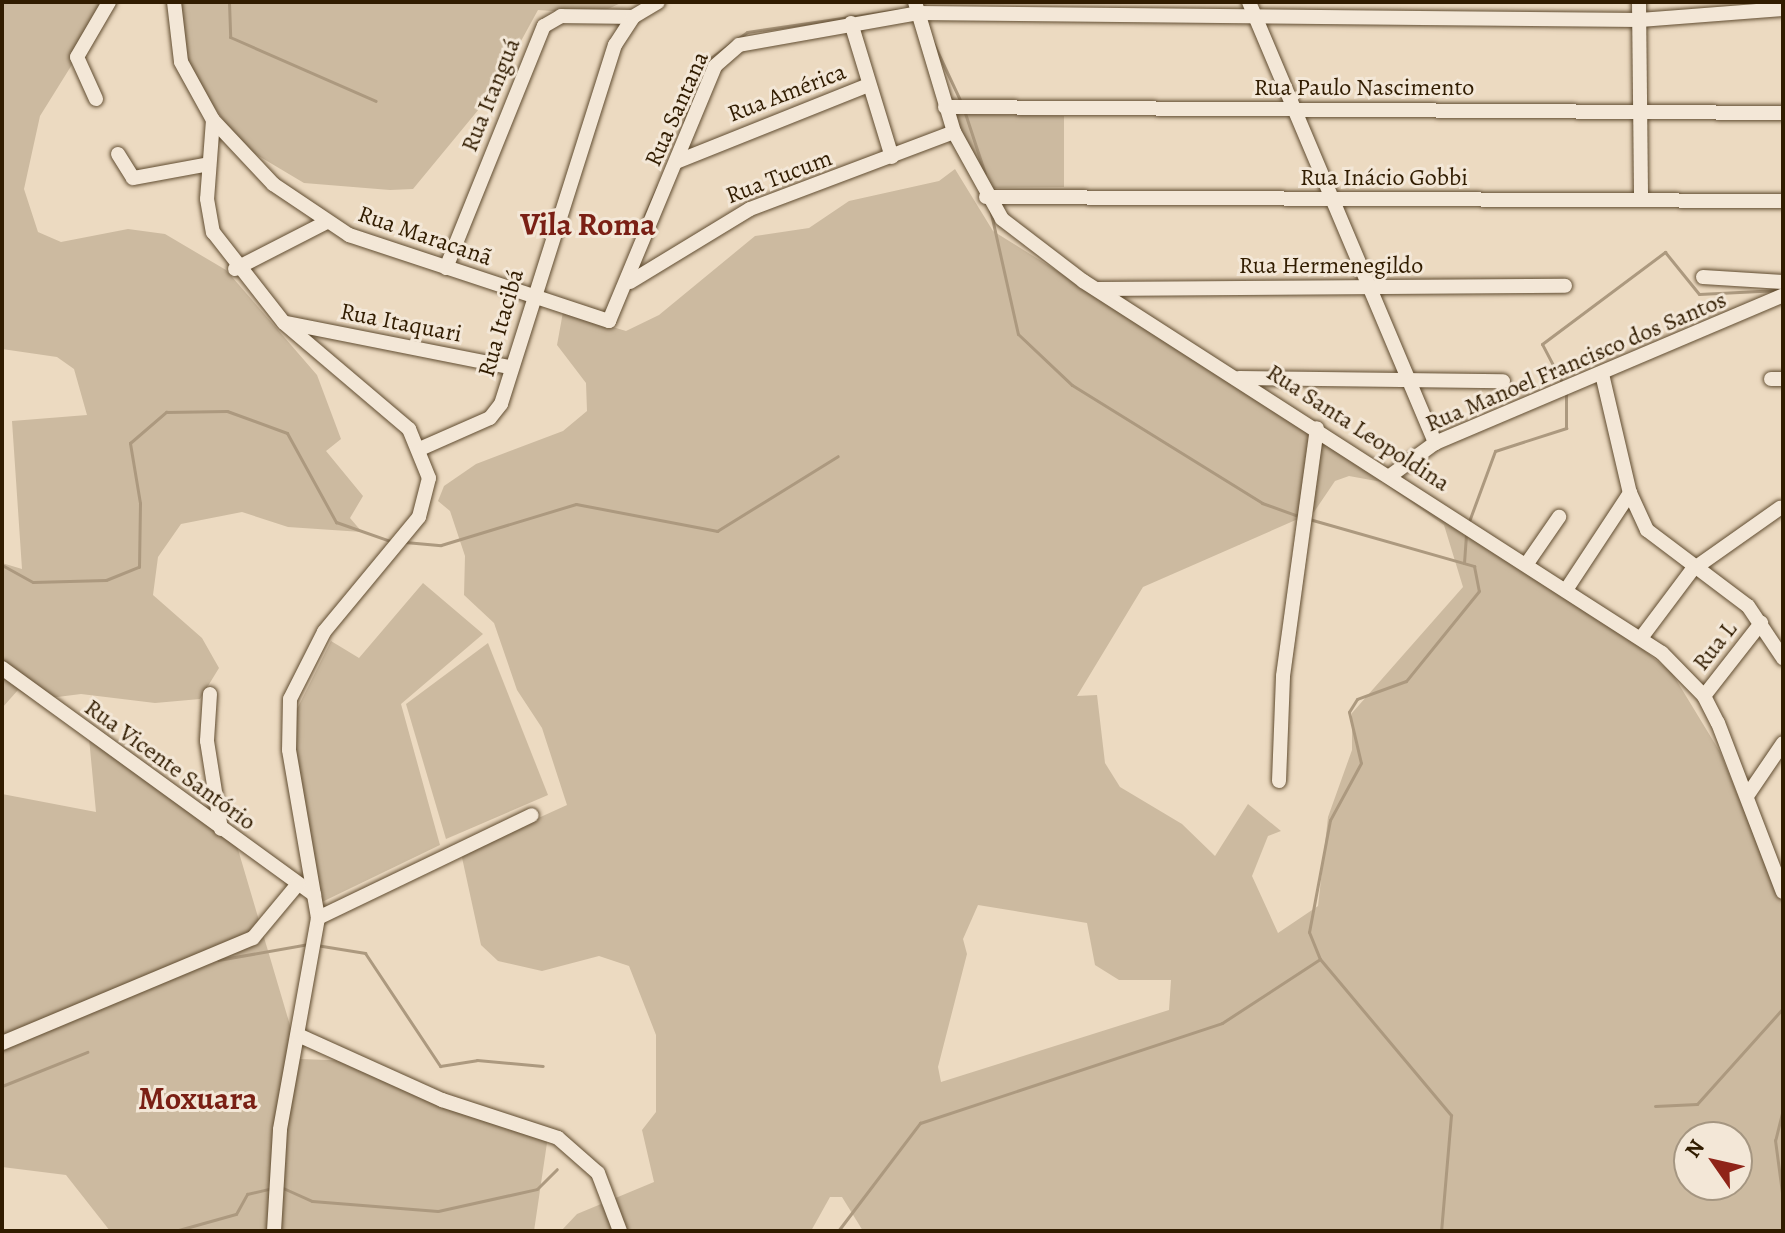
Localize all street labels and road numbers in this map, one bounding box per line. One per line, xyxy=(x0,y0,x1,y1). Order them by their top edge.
street label: Rua Itanguá xyxy=(455,34,527,156)
street label: Rua Santana xyxy=(639,47,715,171)
street label: Rua América xyxy=(724,57,850,129)
street label: Rua Paulo Nascimento xyxy=(1254,74,1474,102)
street label: Rua Tucum xyxy=(722,144,836,210)
street label: Rua Inácio Gobbi xyxy=(1300,164,1468,192)
street label: Rua Maracanã xyxy=(354,200,496,272)
street label: Rua Hermenegildo xyxy=(1239,252,1423,280)
street label: Rua Itacibá xyxy=(472,266,530,380)
street label: Rua Manoel Francisco dos Santos xyxy=(1421,285,1731,439)
street label: Rua Itaquari xyxy=(338,297,464,349)
street label: Rua Santa Leopoldina xyxy=(1261,358,1455,498)
street label: Rua L xyxy=(1687,615,1743,677)
street label: Rua Vicente Santório xyxy=(79,693,261,837)

